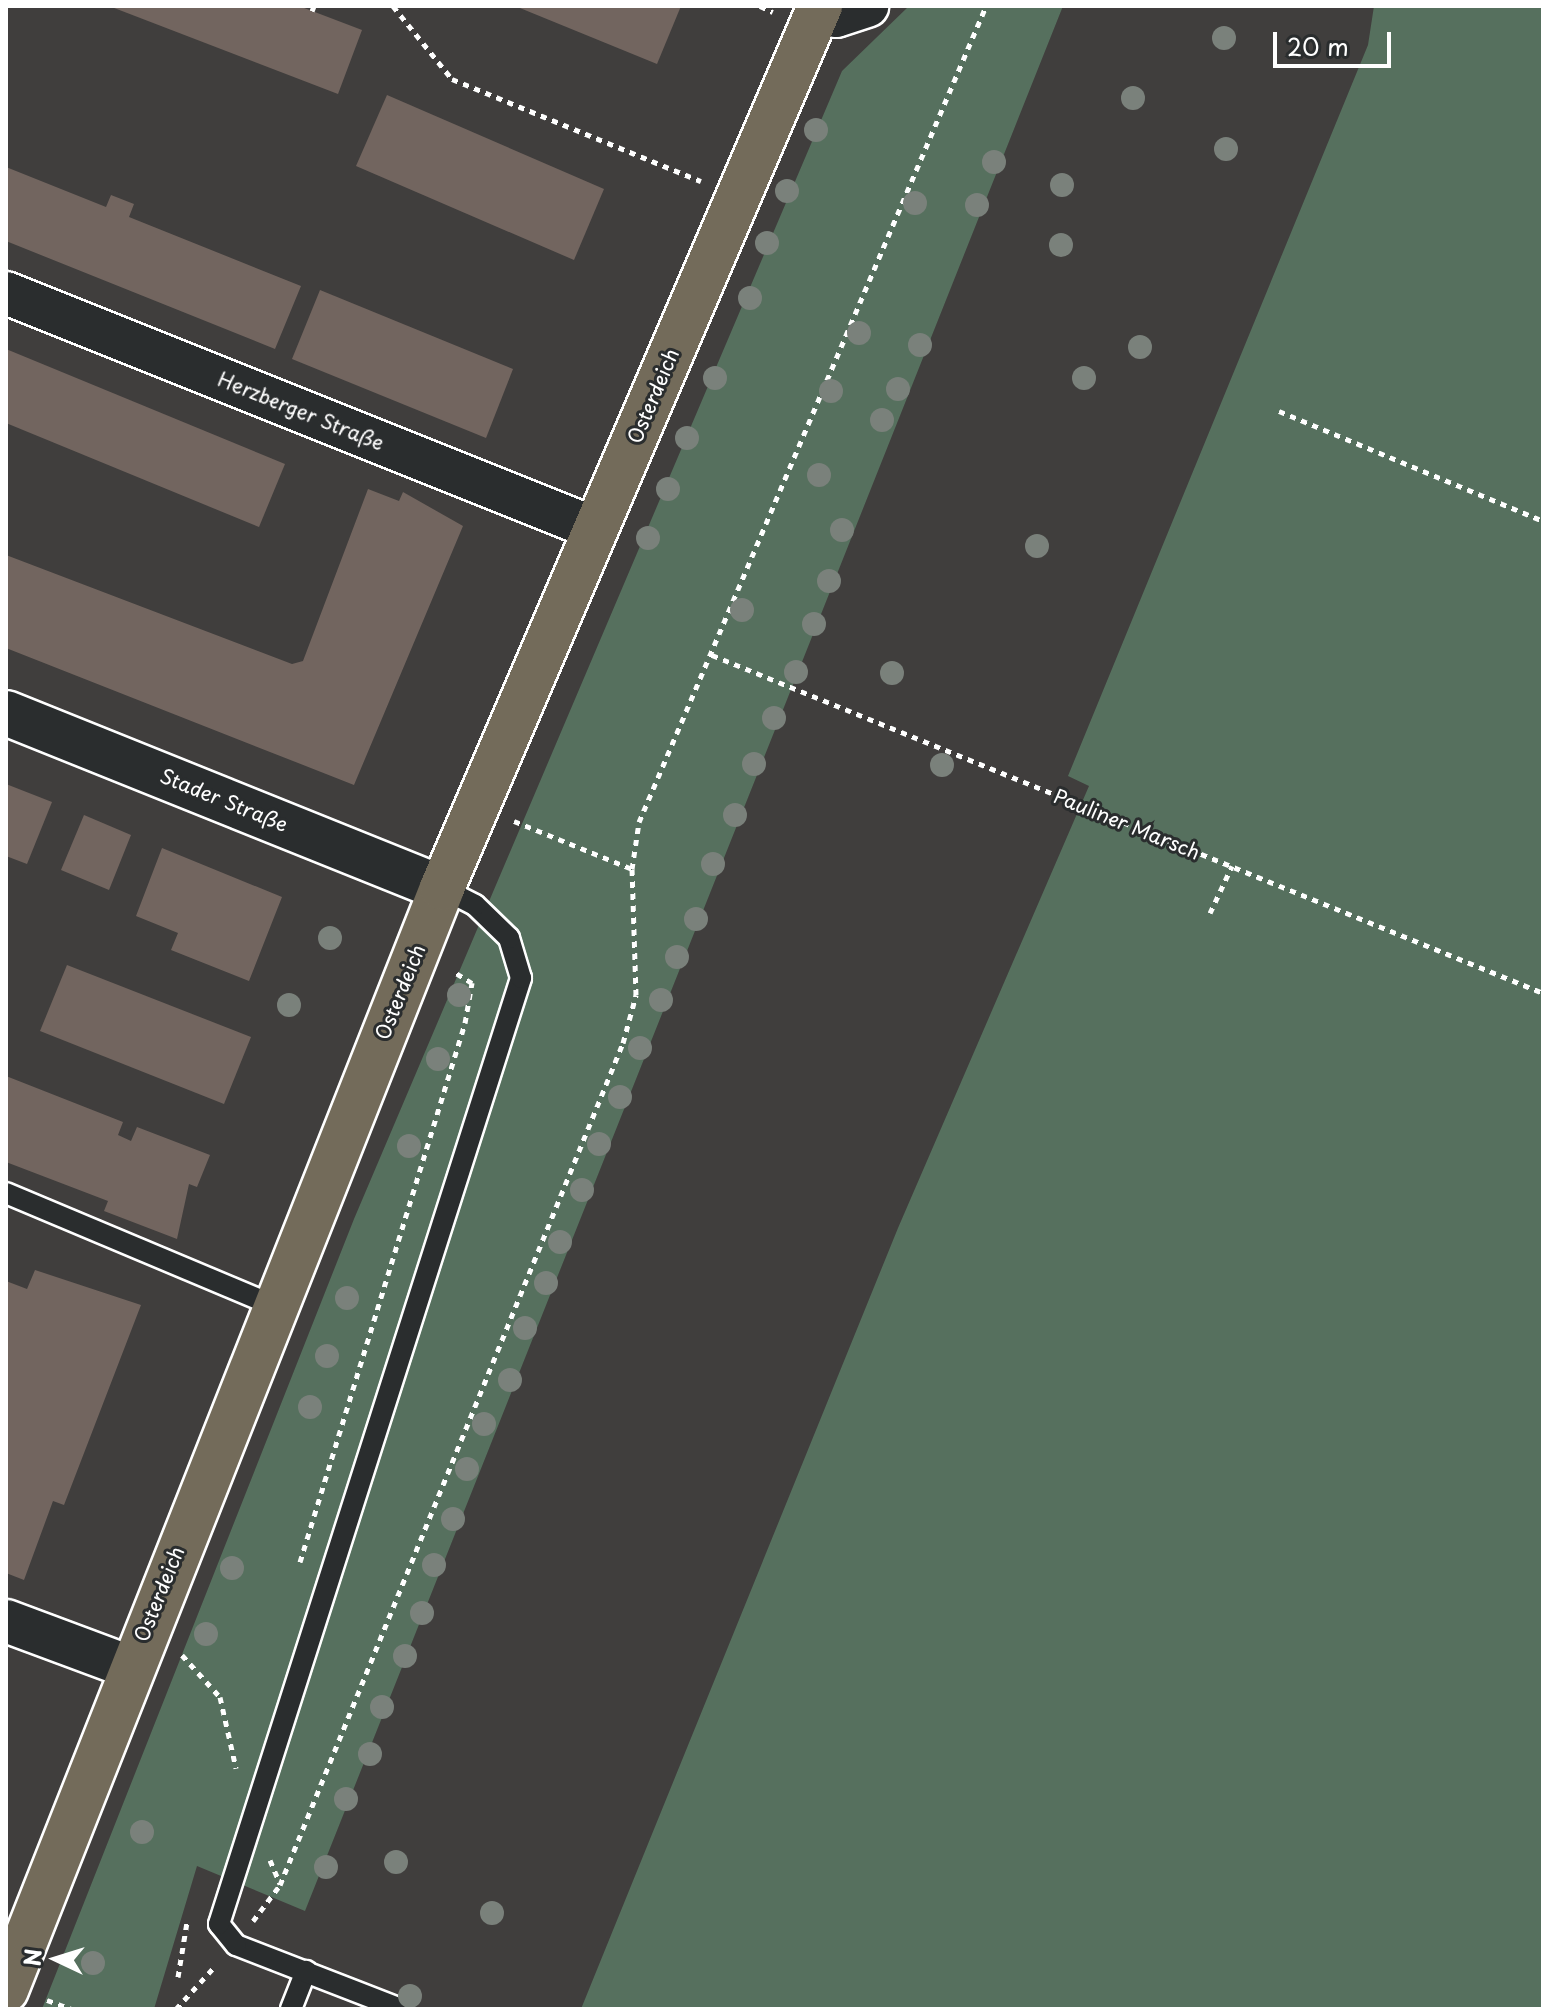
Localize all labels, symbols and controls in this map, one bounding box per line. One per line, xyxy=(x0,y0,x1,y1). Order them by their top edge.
scale bar xyxy=(1277,16,1395,66)
text: 20 m xyxy=(1287,28,1349,64)
street label: Osterdeich xyxy=(622,345,684,447)
street label: Herzberger Straße xyxy=(214,367,388,455)
street label: Stader Straße xyxy=(156,763,292,837)
street label: Pauliner Marsch xyxy=(1050,784,1204,864)
street label: Osterdeich xyxy=(370,941,430,1043)
street label: Osterdeich xyxy=(129,1543,189,1645)
north arrow xyxy=(16,1919,96,1999)
text: N xyxy=(14,1947,49,1967)

